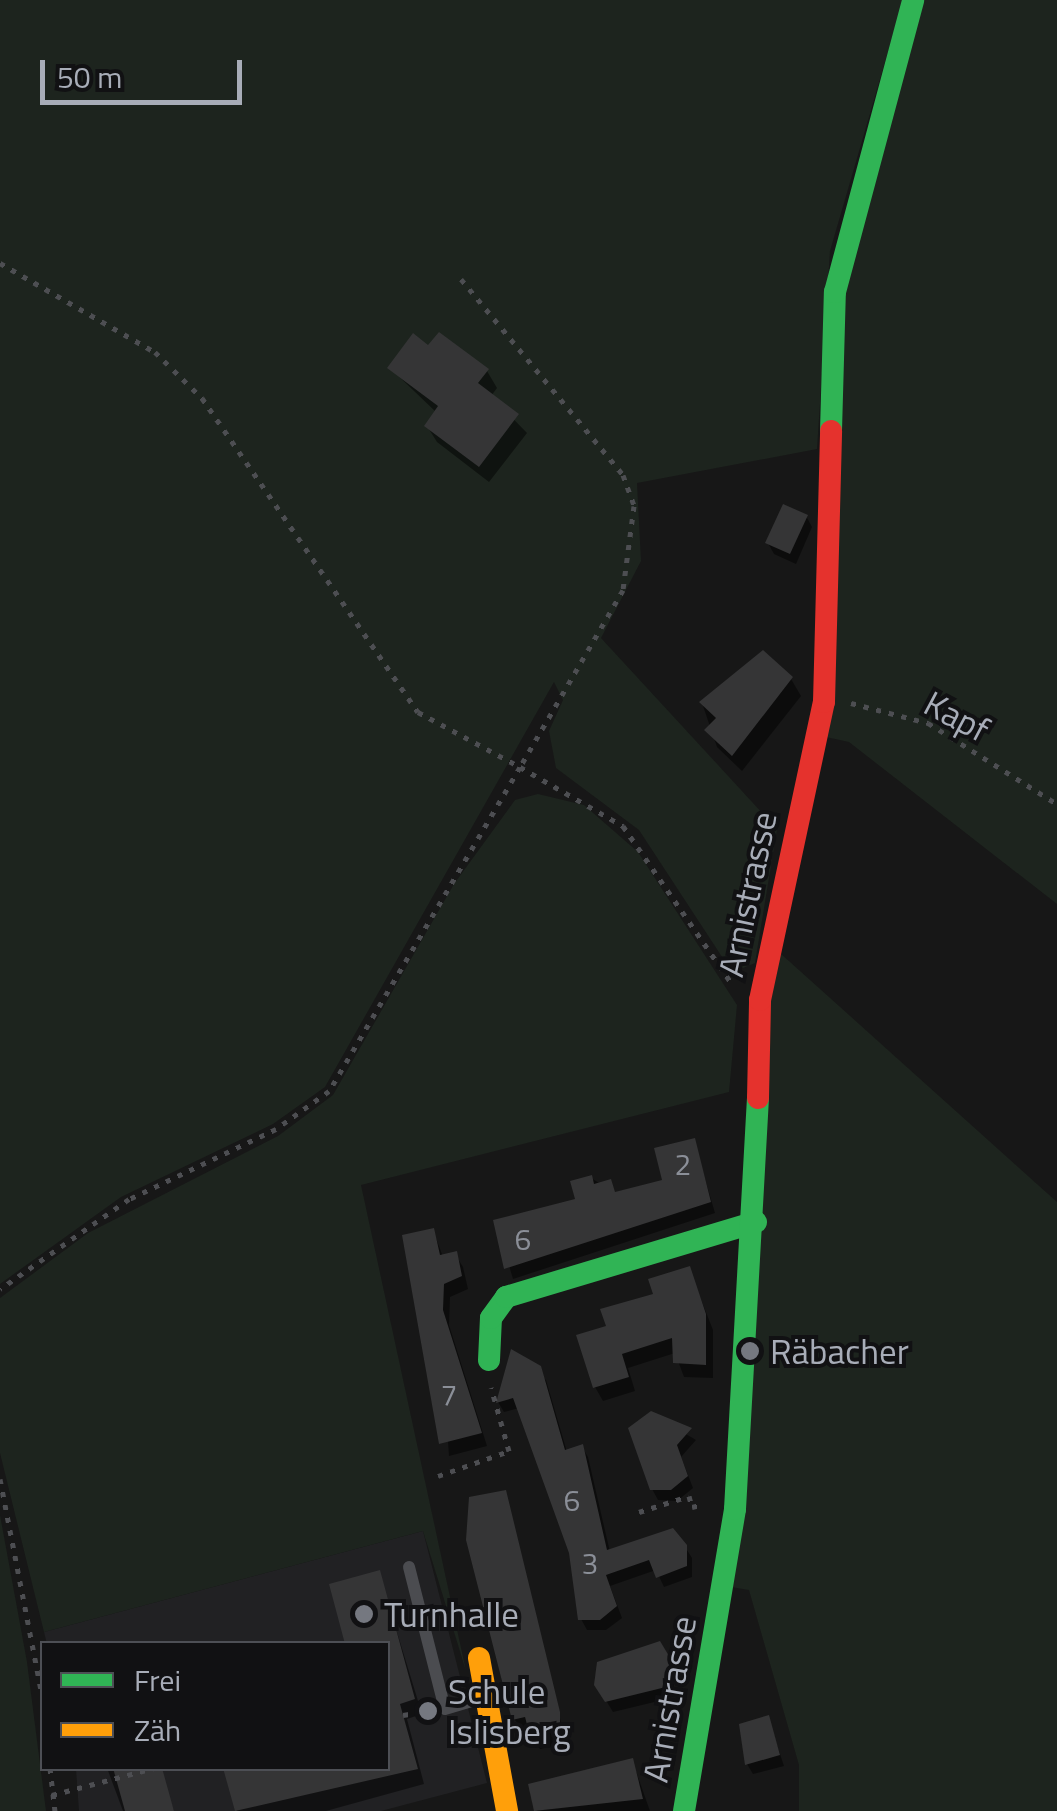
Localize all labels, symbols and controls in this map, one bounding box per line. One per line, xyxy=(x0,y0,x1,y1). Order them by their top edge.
scale bar xyxy=(45,40,248,102)
text: 50 m xyxy=(57,54,122,100)
street label: Kapf xyxy=(917,682,997,750)
street label: Arnistrasse xyxy=(709,808,785,980)
house number: 2 xyxy=(675,1146,691,1182)
house number: 6 xyxy=(515,1221,531,1257)
place label: Räbacher xyxy=(770,1330,909,1372)
marker: Räbacher xyxy=(739,1340,761,1362)
house number: 7 xyxy=(441,1376,457,1412)
house number: 6 xyxy=(564,1482,580,1518)
house number: 3 xyxy=(582,1545,598,1581)
place label: Turnhalle xyxy=(384,1593,519,1635)
marker: Turnhalle xyxy=(353,1603,375,1625)
street label: Arnistrasse xyxy=(634,1613,704,1785)
legend xyxy=(40,1641,390,1771)
text: Frei xyxy=(134,1657,181,1703)
place label: Schule Islisberg xyxy=(448,1670,571,1752)
marker: Schule Islisberg xyxy=(417,1700,439,1722)
text: Zäh xyxy=(134,1707,181,1753)

